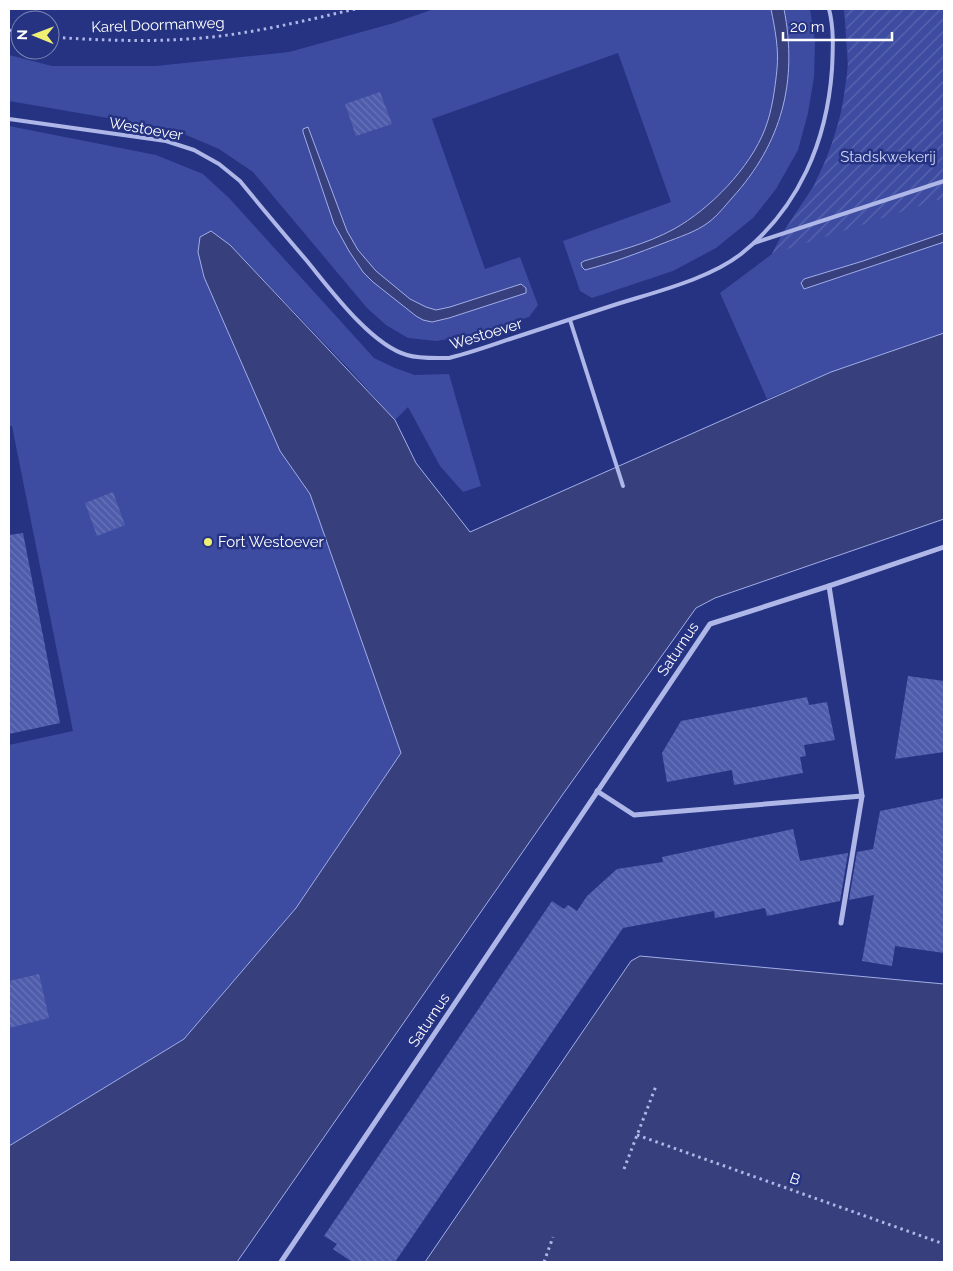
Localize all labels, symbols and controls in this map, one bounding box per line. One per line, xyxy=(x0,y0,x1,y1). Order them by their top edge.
north arrow xyxy=(10,10,60,60)
scale bar xyxy=(783,10,892,42)
street label: Karel Doormanweg xyxy=(91,14,225,36)
text: 20 m xyxy=(790,18,825,36)
text: N xyxy=(14,29,30,40)
street label: Westoever xyxy=(108,114,185,144)
park label: Stadskwekerij xyxy=(840,148,936,166)
street label: Westoever xyxy=(448,314,525,354)
place label: Fort Westoever xyxy=(218,533,325,551)
marker: Fort Westoever xyxy=(202,536,214,548)
street label: Saturnus xyxy=(653,619,703,679)
street label: Saturnus xyxy=(404,990,454,1050)
street label: B xyxy=(787,1169,803,1189)

